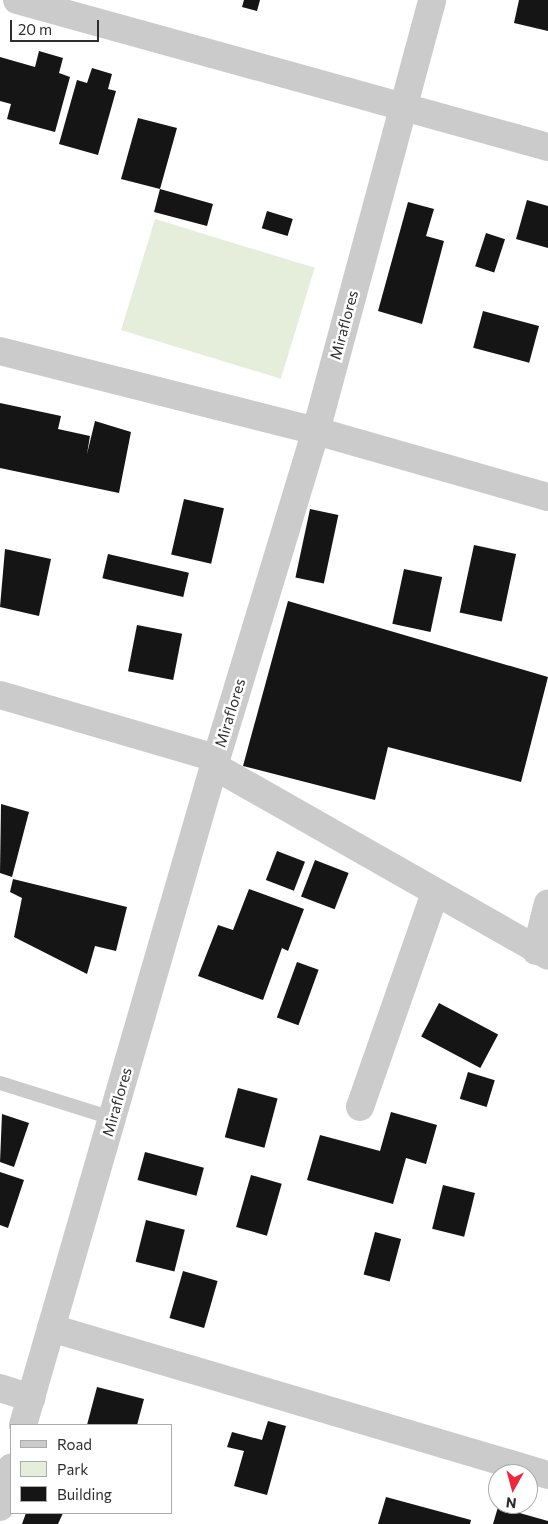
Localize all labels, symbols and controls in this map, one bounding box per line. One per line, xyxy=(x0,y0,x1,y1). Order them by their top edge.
scale bar xyxy=(12,10,101,42)
text: 20 m xyxy=(18,20,52,38)
street label: Miraflores xyxy=(326,288,362,362)
street label: Miraflores xyxy=(211,676,249,750)
street label: Miraflores xyxy=(99,1065,135,1139)
legend xyxy=(10,1424,172,1514)
text: Road xyxy=(57,1435,92,1453)
text: Park xyxy=(57,1460,88,1478)
north arrow xyxy=(488,1464,538,1514)
text: Building xyxy=(57,1485,112,1503)
text: N xyxy=(505,1494,517,1512)

